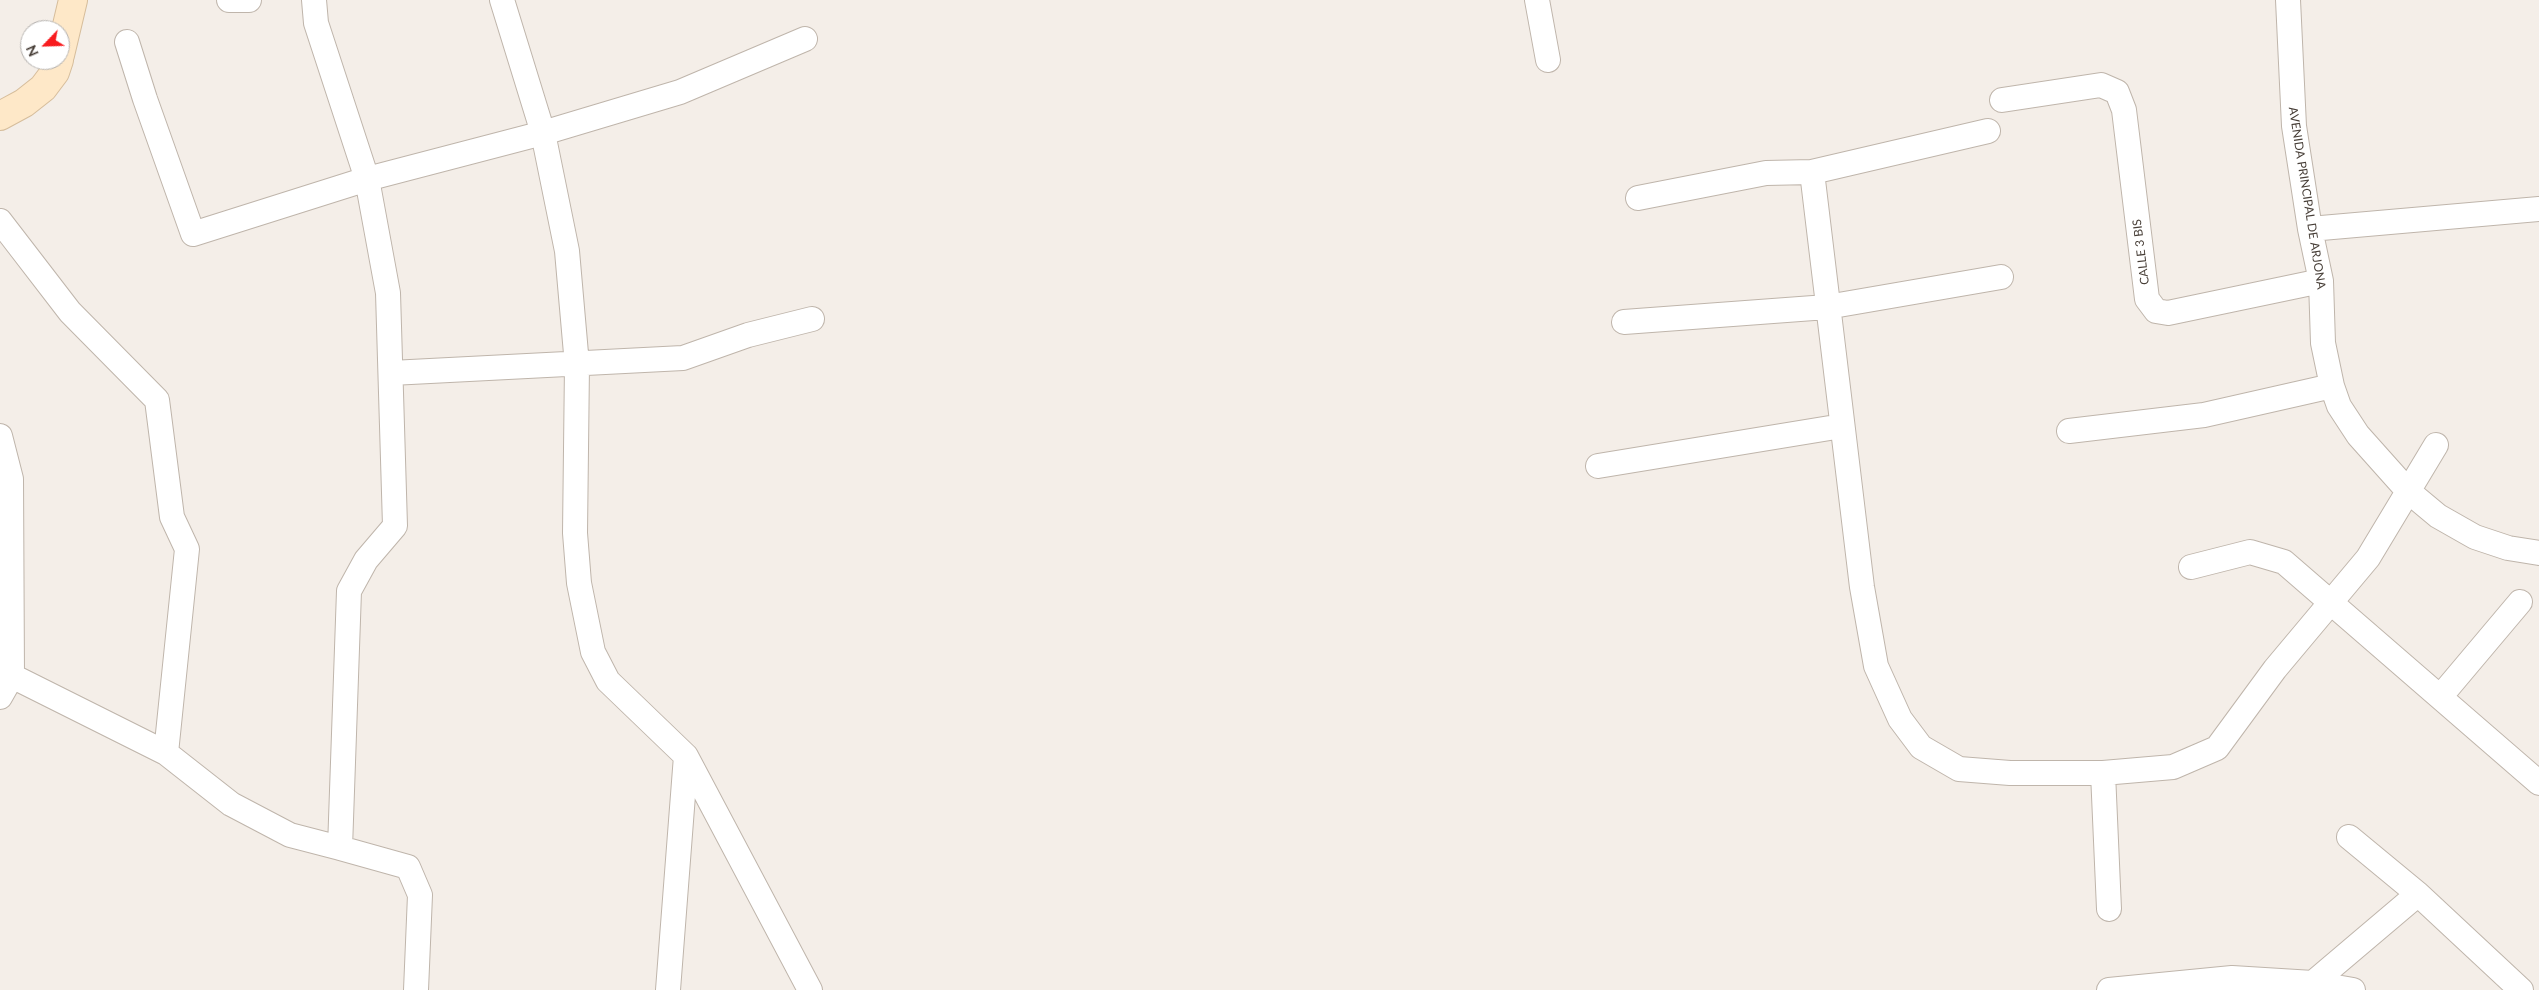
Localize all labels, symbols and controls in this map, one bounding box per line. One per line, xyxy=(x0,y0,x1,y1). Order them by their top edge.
north arrow xyxy=(20,20,70,70)
text: N xyxy=(22,43,42,59)
street label: AVENIDA PRINCIPAL DE ARJONA xyxy=(2285,106,2329,290)
street label: CALLE 3 BIS xyxy=(2130,218,2152,286)

